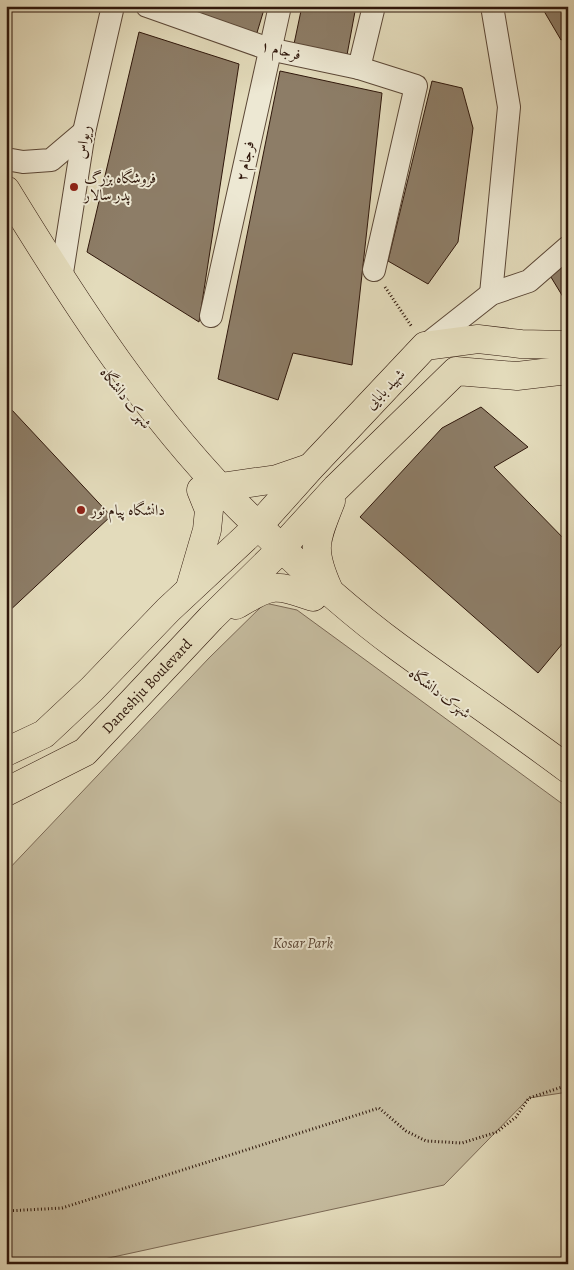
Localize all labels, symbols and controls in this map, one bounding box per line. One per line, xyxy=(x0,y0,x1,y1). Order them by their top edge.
street label: فرجام ۱ xyxy=(258,35,303,68)
street label: ریواس xyxy=(70,124,96,160)
street label: فرجام ۲ xyxy=(231,139,262,184)
place label: فروشگاه بزرگ پدر سالار xyxy=(82,168,156,206)
marker: فروشگاه بزرگ پدر سالار xyxy=(68,181,80,193)
street label: شهرک دانشگاه xyxy=(96,363,156,433)
street label: شهید بابایی xyxy=(361,364,409,414)
place label: دانشگاه پیام نور xyxy=(89,500,165,523)
marker: دانشگاه پیام نور xyxy=(75,504,87,516)
street label: Daneshju Boulevard xyxy=(97,634,197,738)
street label: شهرک دانشگاه xyxy=(405,663,475,723)
park label: Kosar Park xyxy=(273,933,334,953)

